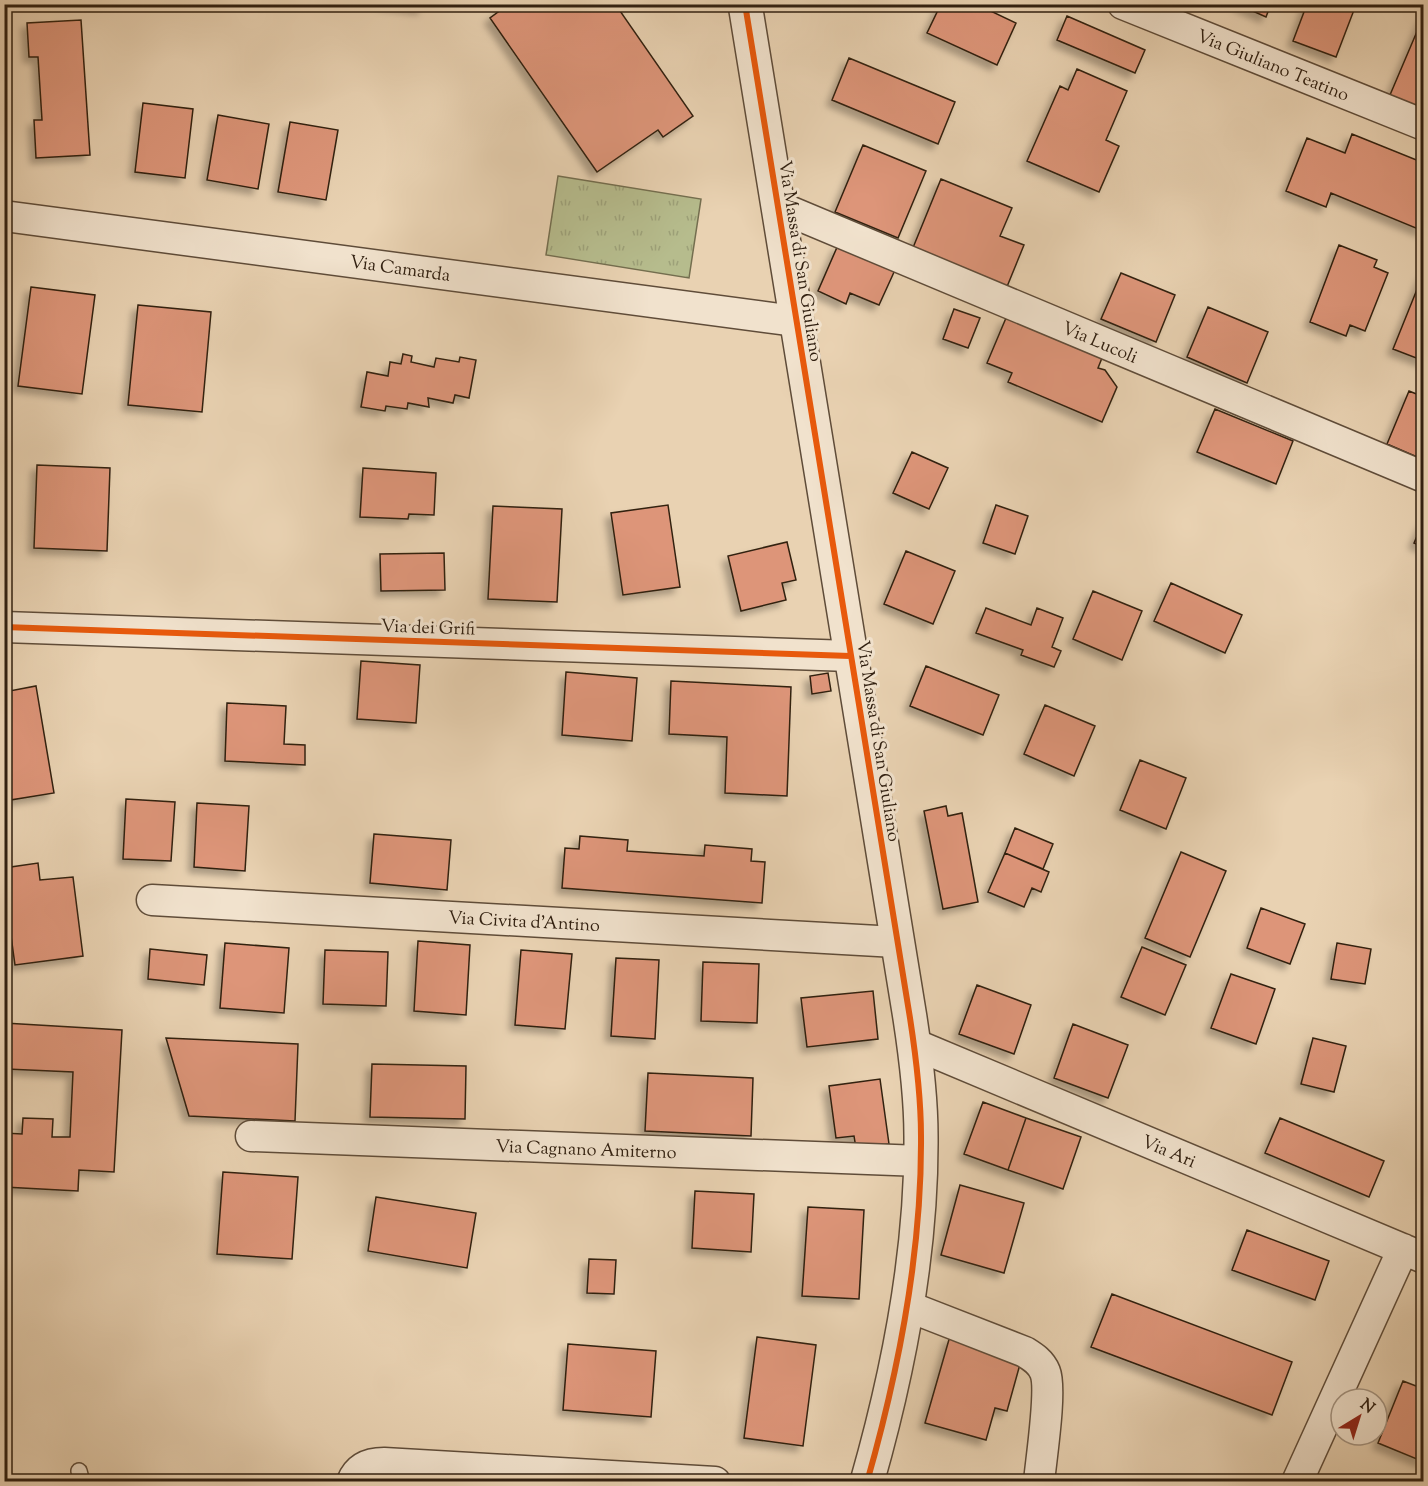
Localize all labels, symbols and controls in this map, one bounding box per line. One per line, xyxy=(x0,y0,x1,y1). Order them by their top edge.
street label: Via Giuliano Teatino xyxy=(1192,24,1353,109)
street label: Via Massa di San Giuliano xyxy=(770,159,828,364)
street label: Via Camarda xyxy=(348,250,452,290)
street label: Via Lucoli xyxy=(1057,316,1141,371)
street label: Via dei Grifi xyxy=(380,614,476,644)
street label: Via Massa di San Giuliano xyxy=(848,639,906,844)
street label: Via Civita d'Antino xyxy=(447,906,601,940)
street label: Via Ari xyxy=(1137,1130,1199,1176)
street label: Via Cagnano Amiterno xyxy=(495,1135,677,1167)
north arrow xyxy=(1329,1387,1389,1447)
text: N xyxy=(1355,1394,1379,1420)

